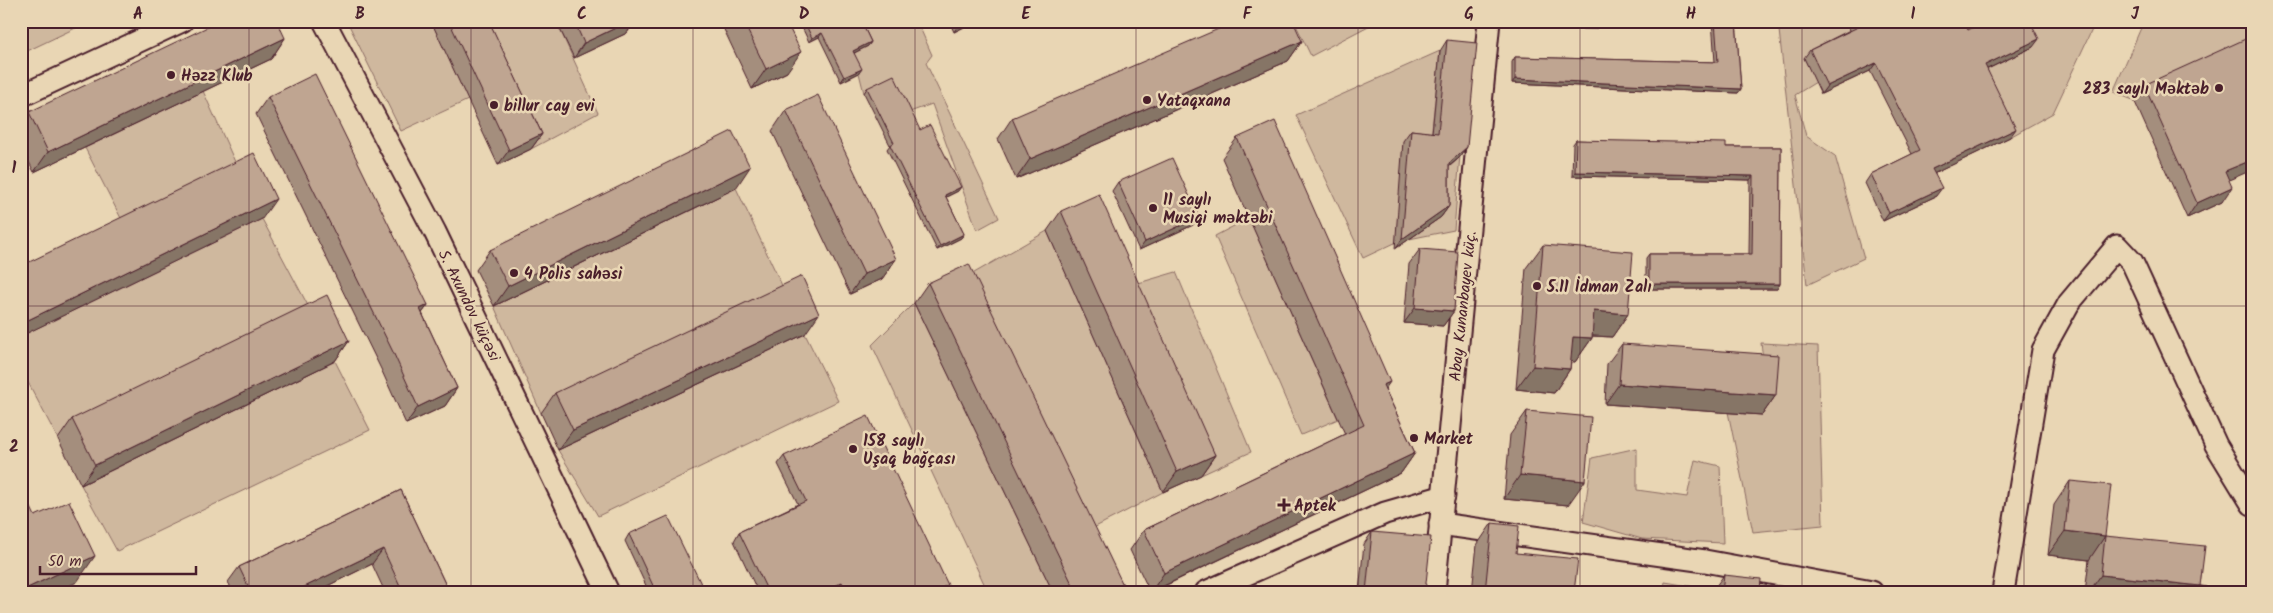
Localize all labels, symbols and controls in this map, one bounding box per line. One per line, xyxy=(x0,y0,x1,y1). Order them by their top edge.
text: A xyxy=(133,2,143,27)
text: B xyxy=(355,2,365,27)
text: C xyxy=(577,2,587,27)
text: D xyxy=(799,2,810,27)
text: E xyxy=(1022,2,1032,27)
text: F xyxy=(1243,2,1253,27)
text: G xyxy=(1464,2,1474,27)
text: H xyxy=(1686,2,1696,27)
text: I xyxy=(1911,2,1916,27)
text: J xyxy=(2131,2,2140,27)
place label: Həzz Klub xyxy=(181,64,253,89)
marker: Həzz Klub xyxy=(165,69,177,81)
place label: 283 saylı Məktəb xyxy=(2083,77,2209,102)
marker: 283 saylı Məktəb xyxy=(2213,82,2225,94)
place label: Yataqxana xyxy=(1157,89,1231,114)
place label: billur cay evi xyxy=(504,94,595,119)
marker: Yataqxana xyxy=(1141,94,1153,106)
marker: billur cay evi xyxy=(488,99,500,111)
text: 1 xyxy=(12,156,17,181)
place label: 11 saylı Musiqi məktəbi xyxy=(1163,188,1273,231)
marker: 11 saylı Musiqi məktəbi xyxy=(1147,202,1159,214)
street label: Abay Kunanbayev küç. xyxy=(1443,230,1484,383)
street label: S. Axundov küçəsi xyxy=(431,245,507,367)
place label: 4 Polis sahəsi xyxy=(524,262,623,287)
marker: 4 Polis sahəsi xyxy=(508,267,520,279)
place label: 5.11 İdman Zalı xyxy=(1546,275,1651,300)
marker: 5.11 İdman Zalı xyxy=(1531,280,1543,292)
place label: Market xyxy=(1424,427,1474,452)
place label: 158 saylı Uşaq bağçası xyxy=(863,429,955,472)
marker: Market xyxy=(1408,432,1420,444)
text: 2 xyxy=(9,435,19,460)
marker: 158 saylı Uşaq bağçası xyxy=(847,443,859,455)
place label: Aptek xyxy=(1294,494,1337,519)
marker: Aptek xyxy=(1278,499,1290,511)
scale bar xyxy=(40,543,196,575)
text: 50 m xyxy=(48,550,82,574)

